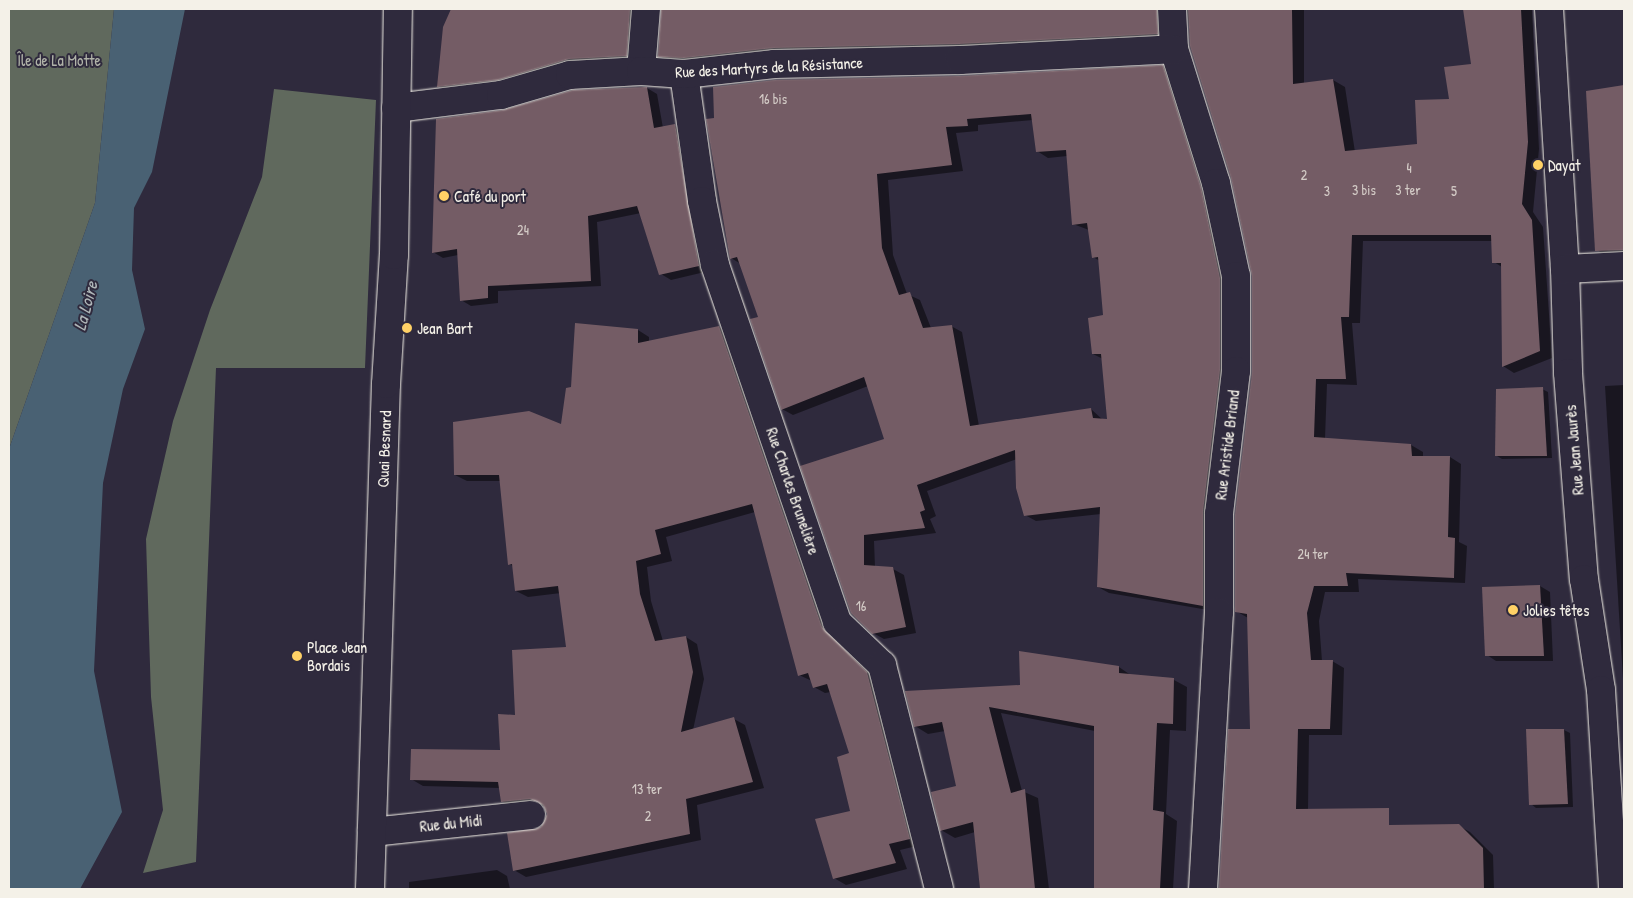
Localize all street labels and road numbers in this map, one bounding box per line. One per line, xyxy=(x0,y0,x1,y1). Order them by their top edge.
street label: Rue des Martyrs de la Résistance xyxy=(675,52,863,82)
street label: Rue Aristide Briand xyxy=(1211,389,1243,501)
street label: Rue Jean Jaurès xyxy=(1560,404,1588,496)
street label: Quai Besnard xyxy=(373,410,395,488)
street label: Rue Charles Brunelière xyxy=(762,425,824,557)
street label: Rue du Midi xyxy=(419,810,483,836)

